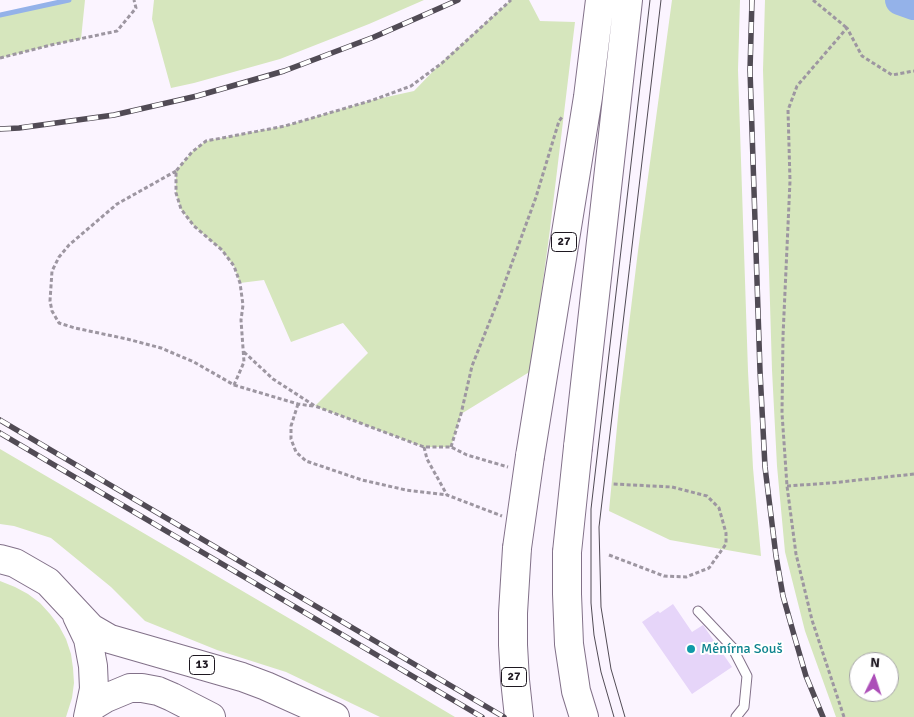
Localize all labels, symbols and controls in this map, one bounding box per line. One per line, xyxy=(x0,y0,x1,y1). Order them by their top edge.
road number: 27 xyxy=(552,232,576,252)
place label: Měnírna Souš xyxy=(701,641,783,657)
marker: Měnírna Souš xyxy=(685,643,697,655)
north arrow xyxy=(849,652,899,702)
text: N xyxy=(870,654,880,671)
road number: 13 xyxy=(190,656,214,674)
road number: 27 xyxy=(502,668,526,686)

